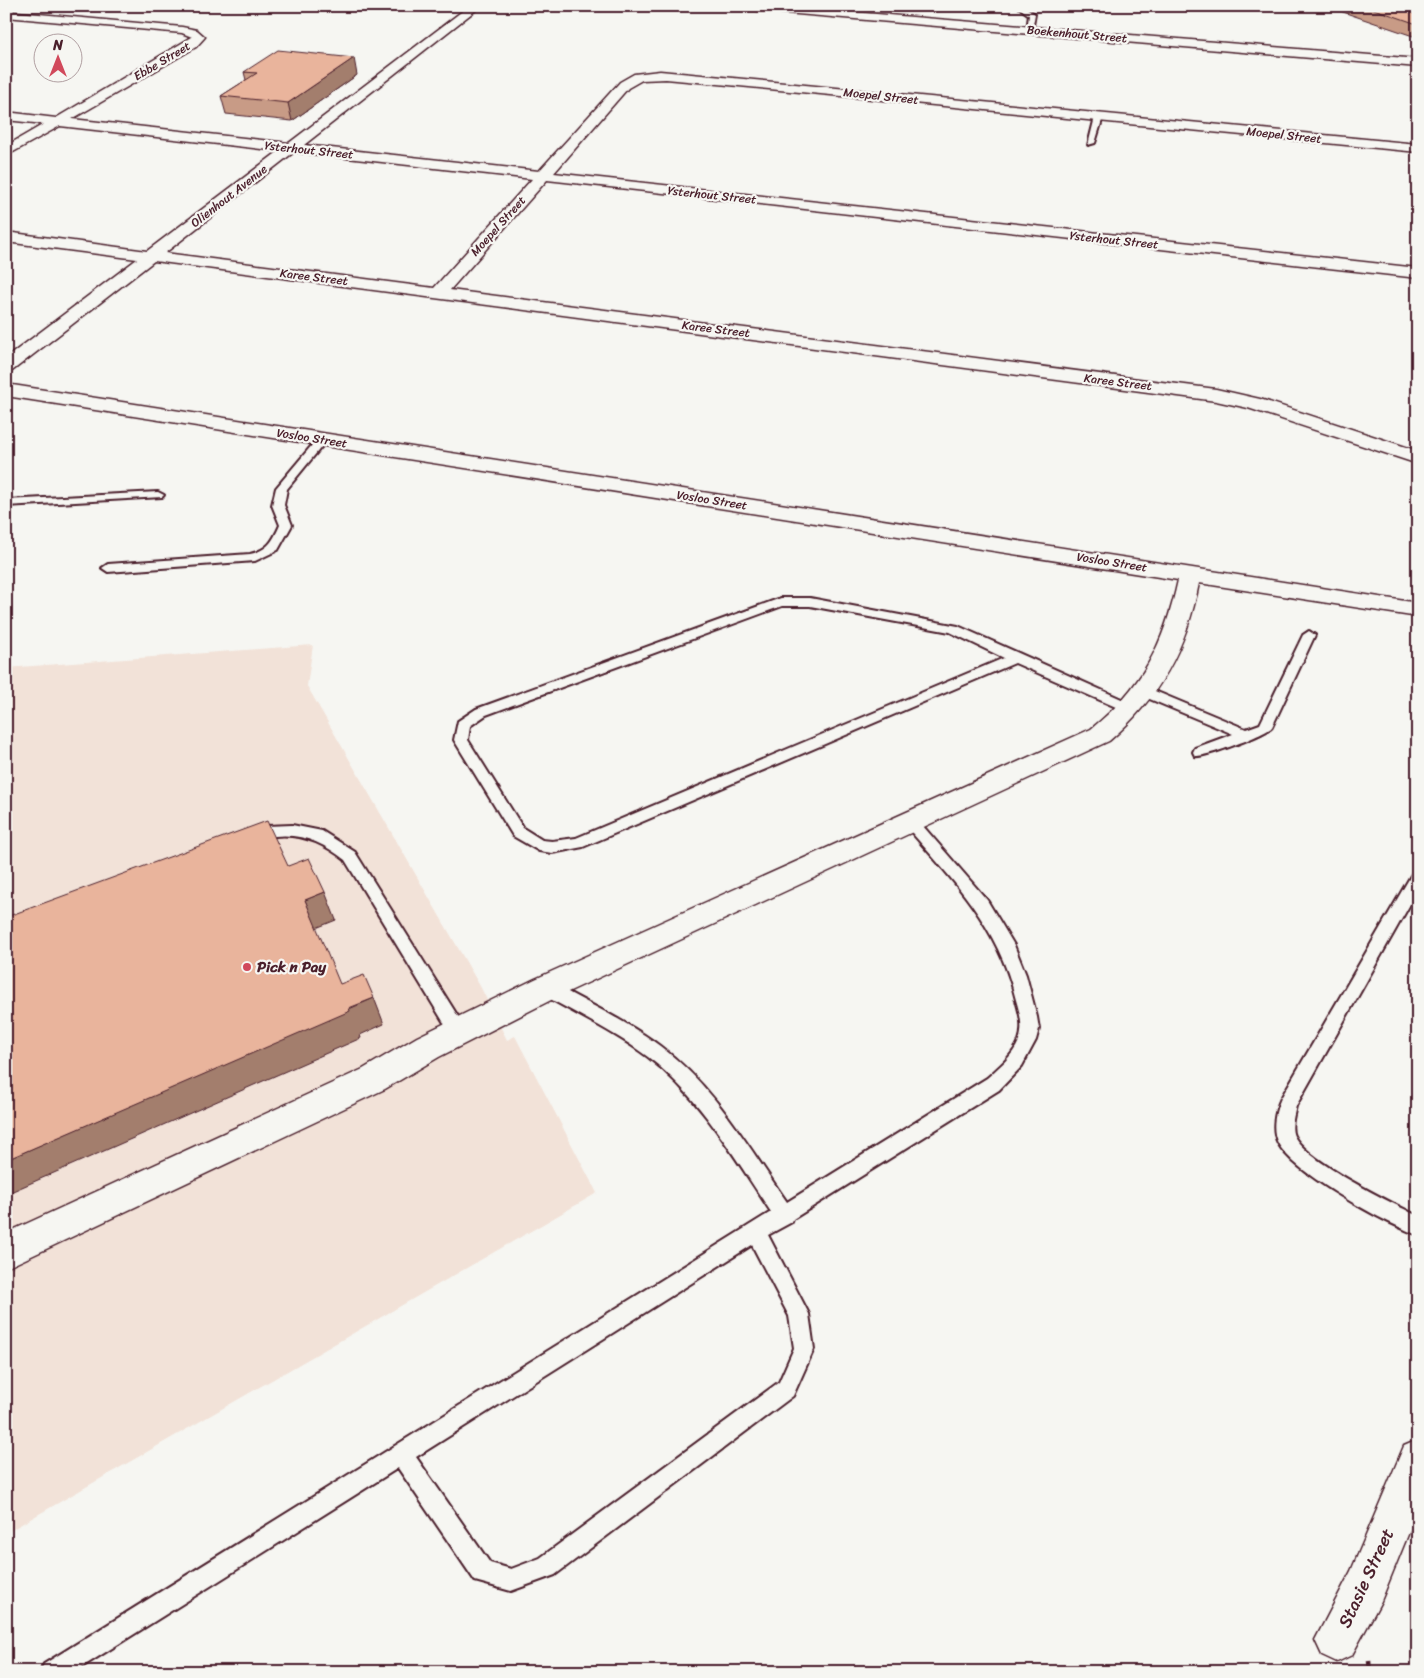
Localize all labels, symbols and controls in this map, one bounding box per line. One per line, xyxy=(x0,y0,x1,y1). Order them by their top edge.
street label: Boekenhout Street xyxy=(1026,19,1128,49)
north arrow xyxy=(32,32,82,82)
text: N xyxy=(52,33,63,58)
street label: Ebbe Street xyxy=(129,35,195,87)
street label: Moepel Street xyxy=(842,81,920,111)
street label: Moepel Street xyxy=(1245,120,1323,150)
street label: Ysterhout Street xyxy=(263,134,355,166)
street label: Olienhout Avenue xyxy=(186,159,272,233)
street label: Ysterhout Street xyxy=(666,179,758,211)
street label: Moepel Street xyxy=(465,191,531,261)
street label: Ysterhout Street xyxy=(1068,224,1160,256)
street label: Karee Street xyxy=(279,262,349,292)
street label: Karee Street xyxy=(681,314,751,344)
street label: Karee Street xyxy=(1083,367,1153,397)
street label: Vosloo Street xyxy=(275,422,349,454)
street label: Vosloo Street xyxy=(675,484,749,516)
street label: Vosloo Street xyxy=(1075,546,1149,578)
place label: Pick n Pay xyxy=(257,954,327,980)
marker: Pick n Pay xyxy=(241,961,253,973)
street label: Stasie Street xyxy=(1329,1523,1403,1633)

